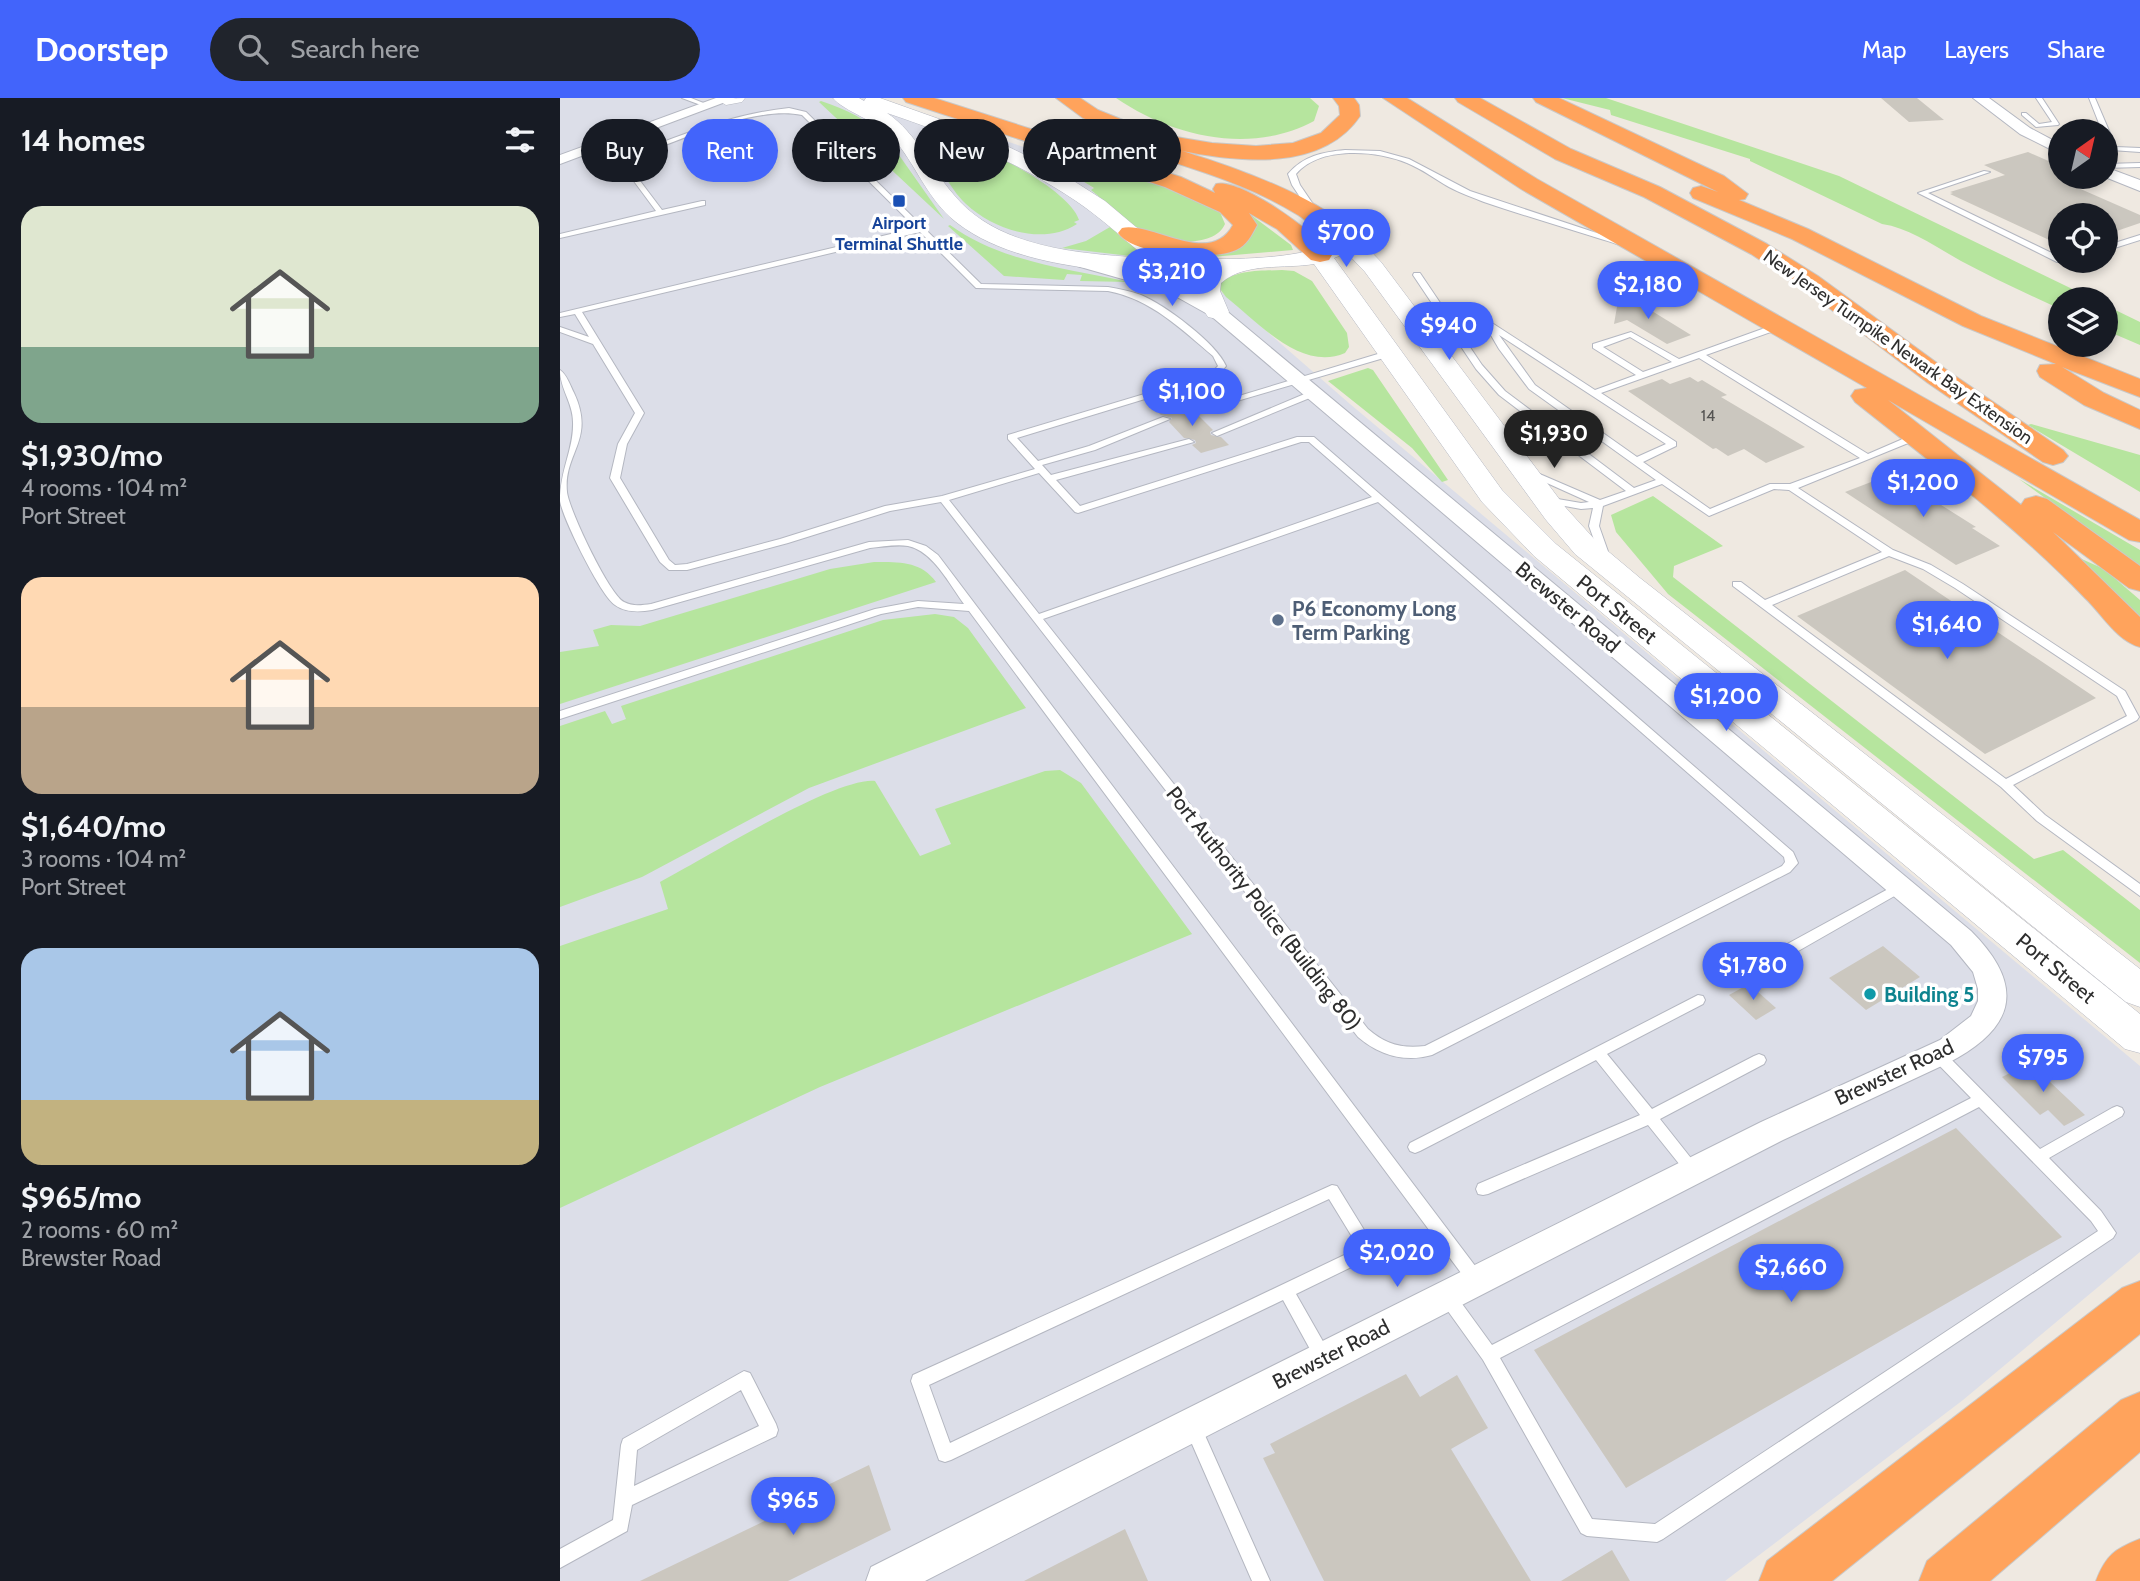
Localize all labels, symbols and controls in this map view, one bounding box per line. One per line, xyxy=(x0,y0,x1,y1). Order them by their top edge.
search box xyxy=(210,18,700,81)
text: Doorstep xyxy=(35,29,168,69)
icon: search xyxy=(234,30,272,68)
text: Search here xyxy=(290,33,419,65)
text: Map xyxy=(1862,35,1906,64)
text: Layers xyxy=(1944,35,2009,64)
text: Share xyxy=(2047,35,2105,64)
chip: Buy xyxy=(581,119,668,182)
chip: Rent xyxy=(682,119,778,182)
chip: Filters xyxy=(792,119,900,182)
chip: New xyxy=(914,119,1009,182)
chip: Apartment xyxy=(1023,119,1181,182)
north arrow xyxy=(2048,119,2118,189)
map controls xyxy=(2048,119,2118,357)
icon: filters xyxy=(501,121,539,159)
text: 14 homes xyxy=(21,122,145,159)
marker: Airport Terminal Shuttle xyxy=(891,193,907,209)
button: locate xyxy=(2048,203,2118,273)
pin: $700 xyxy=(1305,209,1387,269)
place label: Airport Terminal Shuttle xyxy=(835,212,963,255)
text: $700 xyxy=(1317,218,1375,246)
street label: New Jersey Turnpike Newark Bay Extension xyxy=(1759,245,2037,449)
pin: $3,210 xyxy=(1115,248,1229,308)
icon: home xyxy=(217,251,343,377)
text: $3,210 xyxy=(1138,257,1206,285)
pin: $2,180 xyxy=(1591,262,1705,321)
text: $2,180 xyxy=(1613,270,1683,298)
button: layers xyxy=(2048,287,2118,357)
pin: $940 xyxy=(1408,302,1490,362)
text: $940 xyxy=(1421,311,1477,339)
pin: $1,100 xyxy=(1135,368,1249,428)
text: $1,100 xyxy=(1158,377,1226,405)
house number: 14 xyxy=(1701,406,1715,425)
pin: $1,930 xyxy=(1497,410,1611,470)
text: $1,930 xyxy=(1520,419,1588,447)
text: $1,930/mo xyxy=(21,437,163,474)
pin: $1,200 xyxy=(1866,460,1980,519)
text: $1,200 xyxy=(1887,468,1959,496)
text: 4 rooms · 104 m² xyxy=(21,474,187,502)
text: Port Street xyxy=(21,502,126,530)
street label: Brewster Road xyxy=(1511,556,1625,658)
street label: Port Street xyxy=(1572,569,1662,649)
place label: P6 Economy Long Term Parking xyxy=(1292,596,1457,645)
pin: $1,640 xyxy=(1890,602,2004,661)
text: $1,640 xyxy=(1912,610,1982,638)
marker: P6 Economy Long Term Parking xyxy=(1270,612,1286,628)
icon: home xyxy=(217,622,343,748)
pin: $1,200 xyxy=(1669,674,1783,733)
text: $1,200 xyxy=(1690,682,1762,710)
street label: Port Authority Police (Building 80) xyxy=(1161,781,1367,1035)
text: $1,640/mo xyxy=(21,808,166,845)
text: 3 rooms · 104 m² xyxy=(21,845,186,873)
text: Port Street xyxy=(21,873,126,901)
street label: Port Street xyxy=(2011,928,2101,1008)
pin: $1,780 xyxy=(1696,942,1810,1002)
text: $1,780 xyxy=(1718,951,1788,979)
place label: Building 5 xyxy=(1884,982,1974,1007)
marker: Building 5 xyxy=(1862,986,1878,1002)
icon: home xyxy=(217,993,343,1119)
street label: Brewster Road xyxy=(1831,1034,1957,1110)
pin: $795 xyxy=(2002,1034,2084,1094)
text: $795 xyxy=(2018,1043,2068,1071)
text: $965/mo xyxy=(21,1179,141,1216)
text: 2 rooms · 60 m² xyxy=(21,1216,178,1244)
pin: $2,020 xyxy=(1340,1230,1454,1289)
text: $2,020 xyxy=(1359,1238,1435,1266)
text: Brewster Road xyxy=(21,1244,161,1272)
pin: $2,660 xyxy=(1734,1244,1848,1304)
text: $2,660 xyxy=(1755,1253,1827,1281)
street label: Brewster Road xyxy=(1268,1314,1394,1394)
pin: $965 xyxy=(752,1478,834,1537)
text: $965 xyxy=(767,1486,819,1514)

